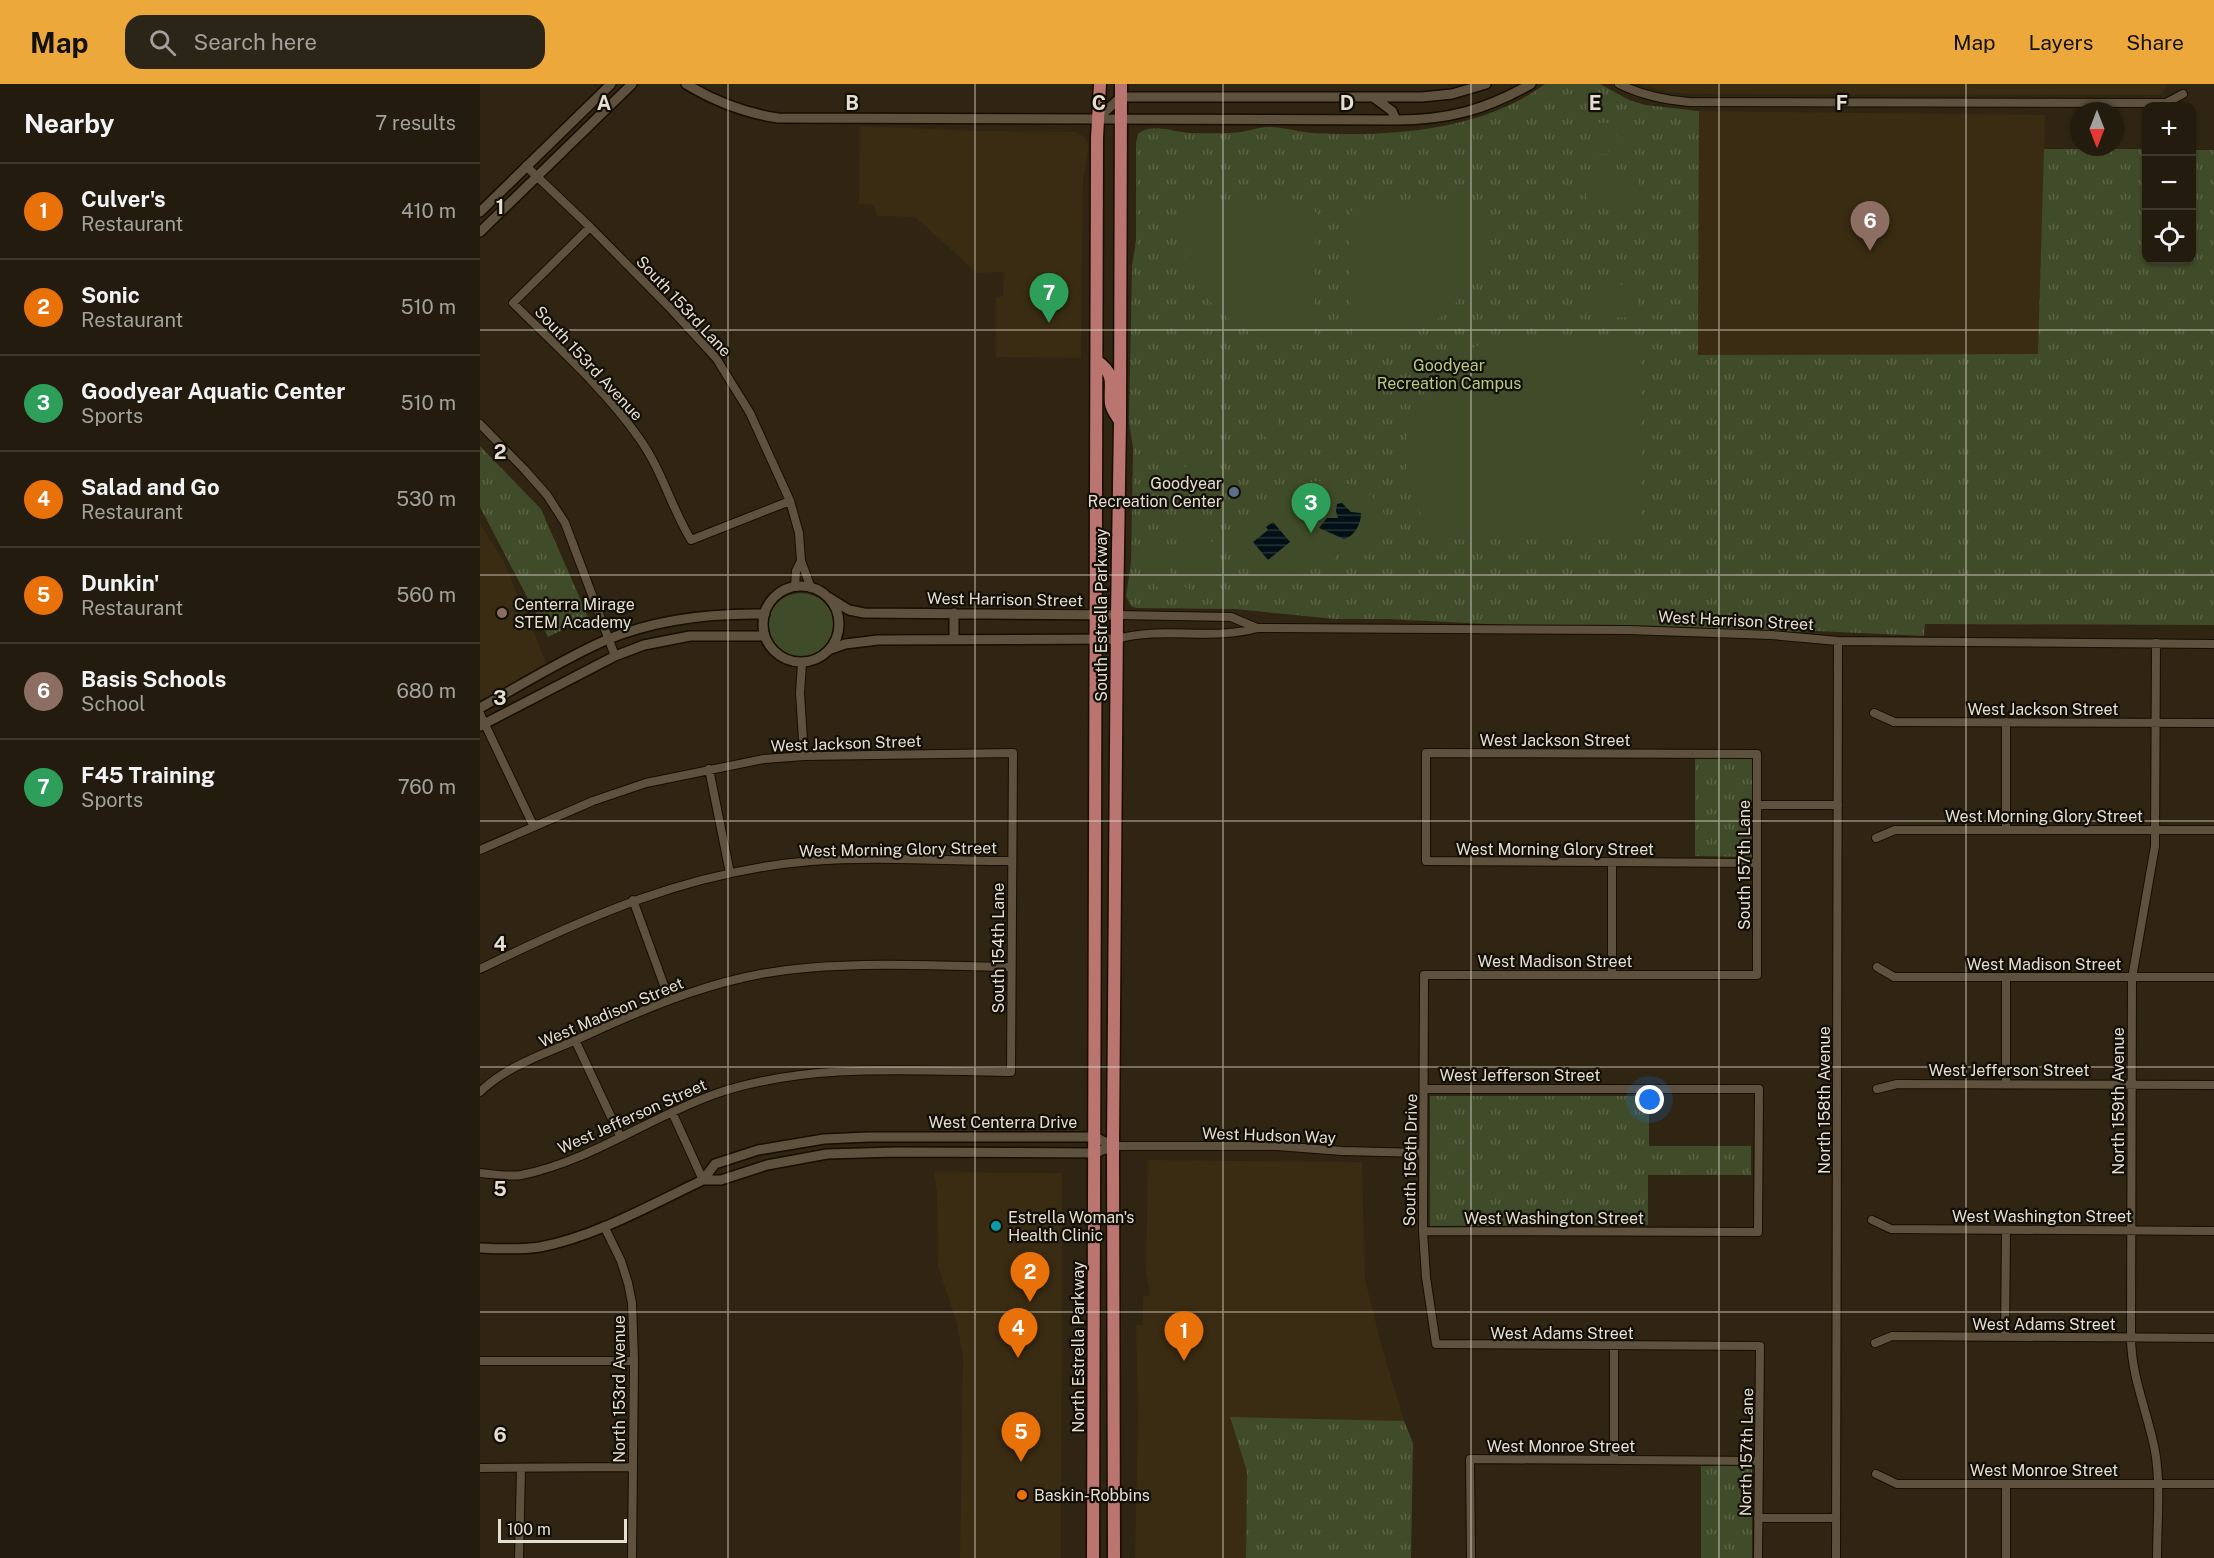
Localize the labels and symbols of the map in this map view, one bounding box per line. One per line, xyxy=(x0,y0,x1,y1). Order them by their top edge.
text: A xyxy=(597,91,611,115)
text: B xyxy=(845,91,859,115)
text: C xyxy=(1092,91,1106,115)
text: D xyxy=(1340,91,1354,115)
text: E xyxy=(1589,91,1601,115)
text: F xyxy=(1836,91,1848,115)
north arrow xyxy=(2070,102,2124,156)
text: 1 xyxy=(496,195,504,219)
pin: 6 xyxy=(1850,202,1890,251)
street label: South 153rd Lane xyxy=(632,252,735,361)
pin: 7 xyxy=(1030,274,1068,323)
street label: South 153rd Avenue xyxy=(531,302,647,425)
park label: Goodyear Recreation Campus xyxy=(1377,356,1521,393)
text: 2 xyxy=(494,440,506,464)
place label: Goodyear Recreation Center xyxy=(1088,474,1222,511)
pin: 3 xyxy=(1292,484,1330,533)
marker: Goodyear Recreation Center xyxy=(1227,485,1241,499)
street label: South Estrella Parkway xyxy=(1092,528,1111,702)
street label: West Harrison Street xyxy=(927,589,1083,610)
place label: Centerra Mirage STEM Academy xyxy=(514,595,635,632)
marker: Centerra Mirage STEM Academy xyxy=(495,606,509,620)
street label: West Harrison Street xyxy=(1658,607,1814,634)
text: 3 xyxy=(493,686,507,710)
street label: West Jackson Street xyxy=(1967,700,2119,719)
street label: West Jackson Street xyxy=(770,731,922,756)
street label: West Jackson Street xyxy=(1479,731,1631,750)
street label: South 157th Lane xyxy=(1735,800,1754,930)
street label: West Morning Glory Street xyxy=(1945,807,2143,826)
street label: West Morning Glory Street xyxy=(799,838,997,861)
street label: West Morning Glory Street xyxy=(1456,840,1654,859)
street label: South 154th Lane xyxy=(989,883,1008,1013)
text: 4 xyxy=(493,932,507,956)
street label: West Madison Street xyxy=(1477,952,1633,971)
street label: West Madison Street xyxy=(1966,955,2122,974)
street label: West Madison Street xyxy=(536,973,686,1052)
street label: North 158th Avenue xyxy=(1815,1026,1834,1174)
street label: North 159th Avenue xyxy=(2109,1027,2128,1175)
street label: West Jefferson Street xyxy=(1929,1061,2089,1080)
street label: West Jefferson Street xyxy=(1440,1066,1600,1085)
street label: West Jefferson Street xyxy=(555,1075,710,1158)
your location xyxy=(1635,1085,1664,1114)
street label: South 156th Drive xyxy=(1400,1094,1421,1227)
street label: West Centerra Drive xyxy=(929,1113,1077,1132)
street label: West Hudson Way xyxy=(1202,1124,1337,1147)
text: 5 xyxy=(493,1177,507,1201)
street label: West Washington Street xyxy=(1952,1207,2132,1226)
place label: Estrella Woman's Health Clinic xyxy=(1008,1208,1134,1245)
street label: West Washington Street xyxy=(1464,1209,1644,1228)
marker: Estrella Woman's Health Clinic xyxy=(989,1219,1003,1233)
pin: 2 xyxy=(1010,1252,1050,1302)
street label: North Estrella Parkway xyxy=(1069,1261,1088,1433)
pin: 4 xyxy=(998,1308,1038,1358)
pin: 1 xyxy=(1164,1312,1204,1361)
street label: North 153rd Avenue xyxy=(610,1315,629,1463)
street label: West Adams Street xyxy=(1972,1315,2116,1334)
street label: West Adams Street xyxy=(1490,1324,1634,1343)
street label: North 157th Lane xyxy=(1736,1388,1757,1516)
pin: 5 xyxy=(1002,1412,1040,1462)
text: 6 xyxy=(493,1423,507,1447)
street label: West Monroe Street xyxy=(1487,1437,1635,1456)
street label: West Monroe Street xyxy=(1970,1461,2118,1480)
place label: Baskin-Robbins xyxy=(1034,1486,1150,1505)
marker: Baskin-Robbins xyxy=(1015,1488,1029,1502)
scale bar xyxy=(498,1516,627,1544)

